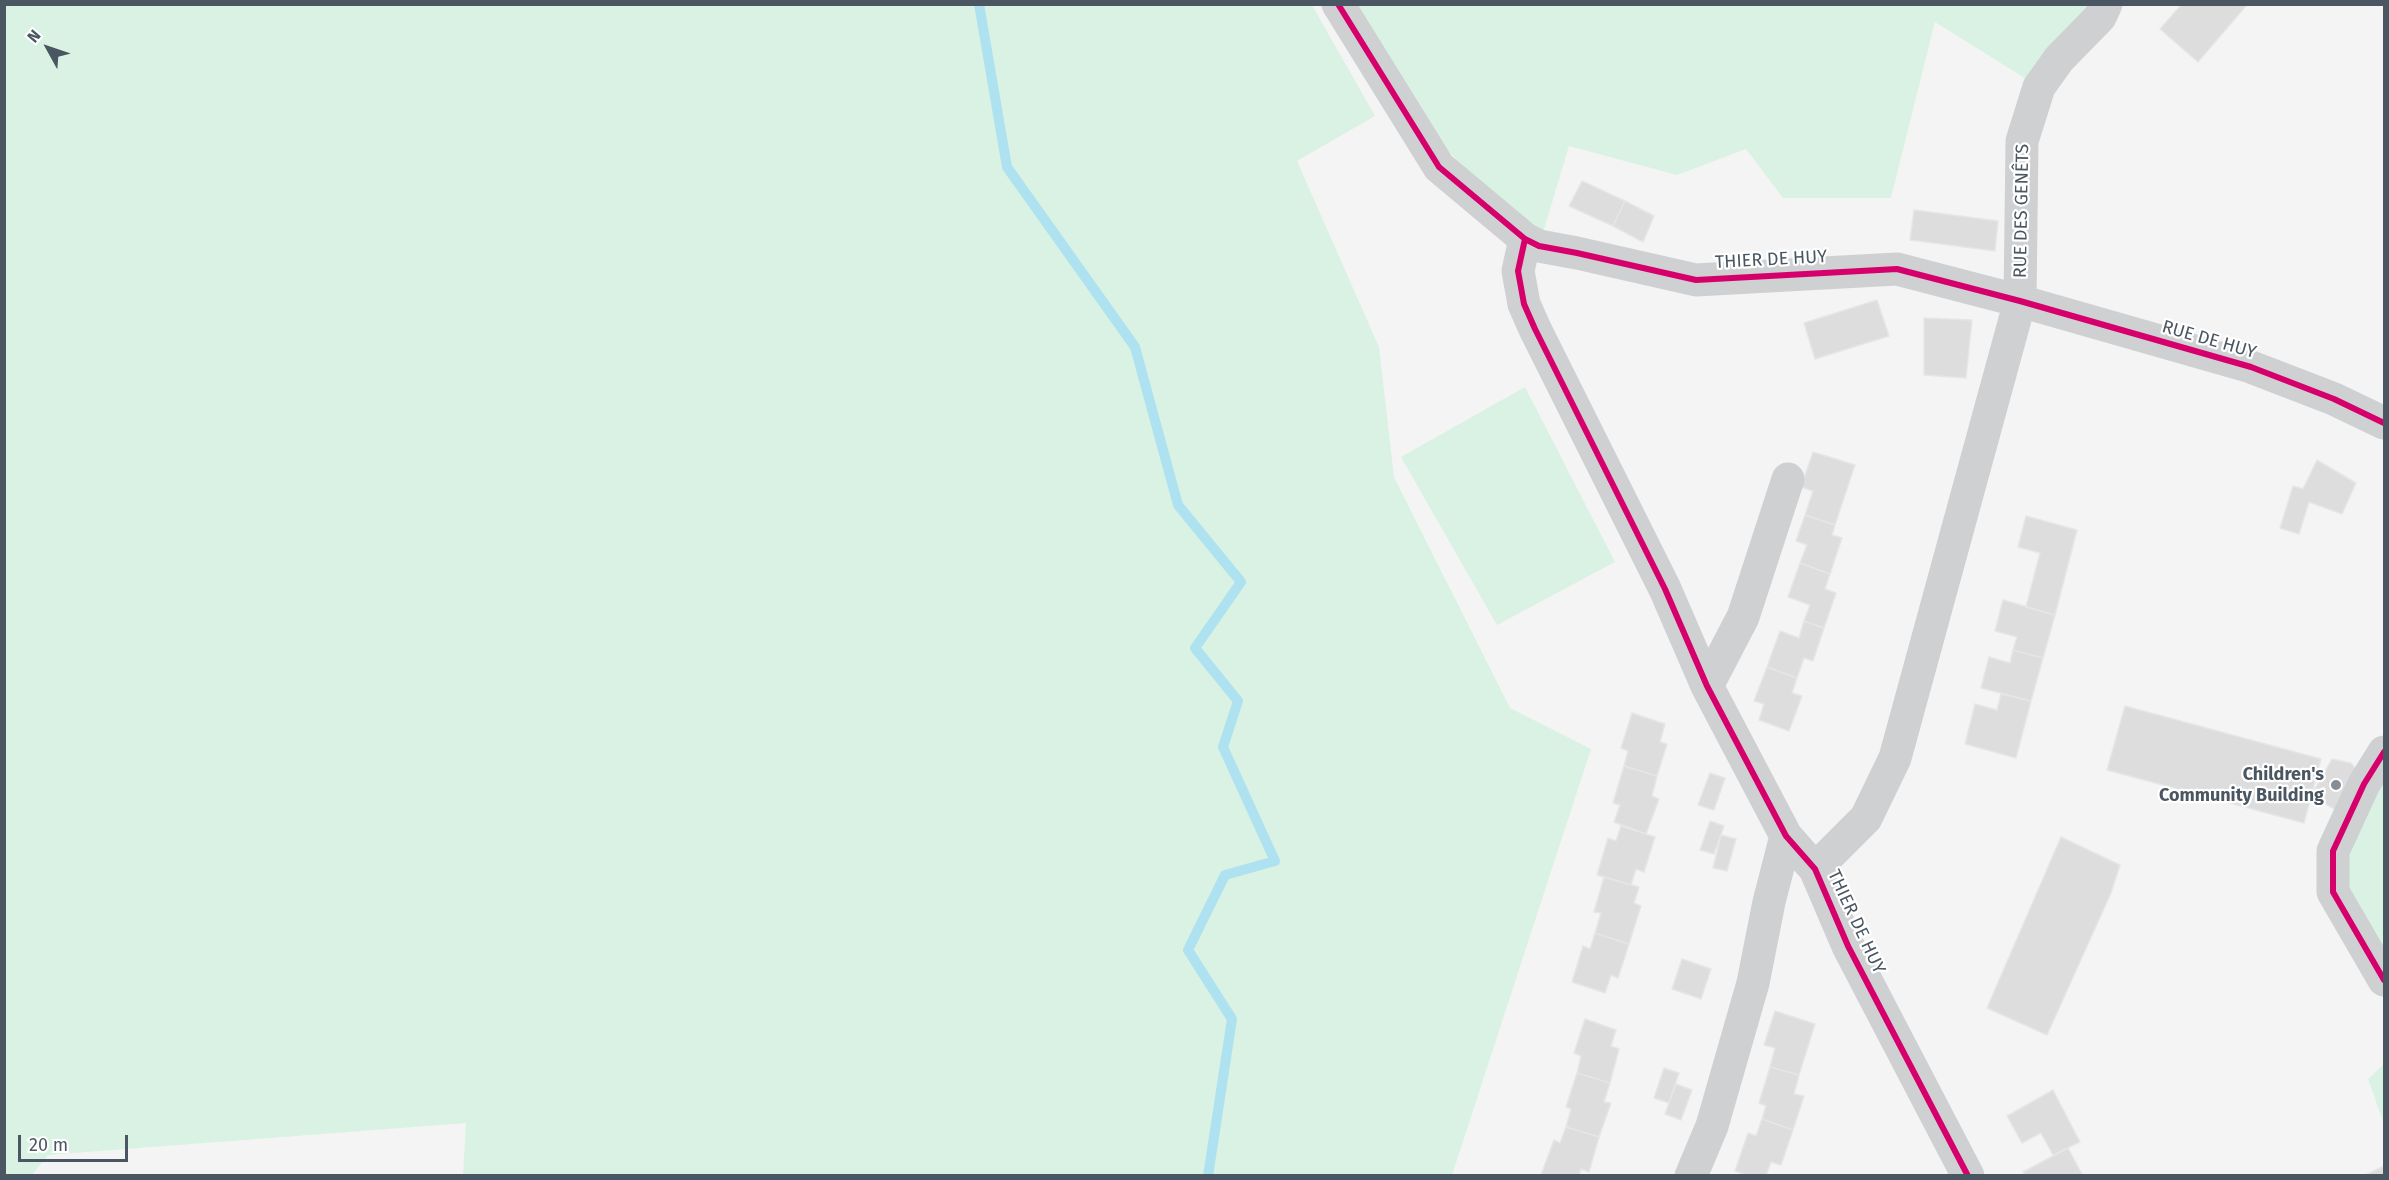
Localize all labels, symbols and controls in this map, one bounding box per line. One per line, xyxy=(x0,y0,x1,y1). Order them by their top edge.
north arrow xyxy=(18,18,78,78)
text: N xyxy=(23,26,45,46)
street label: RUE DES GENÊTS xyxy=(2010,144,2034,278)
street label: THIER DE HUY xyxy=(1714,246,1828,274)
street label: RUE DE HUY xyxy=(2159,316,2259,364)
place label: Children's Community Building xyxy=(2159,764,2324,806)
marker: Children's Community Building xyxy=(2329,778,2343,792)
street label: THIER DE HUY xyxy=(1823,867,1889,977)
scale bar xyxy=(21,1123,130,1161)
text: 20 m xyxy=(29,1134,68,1156)

